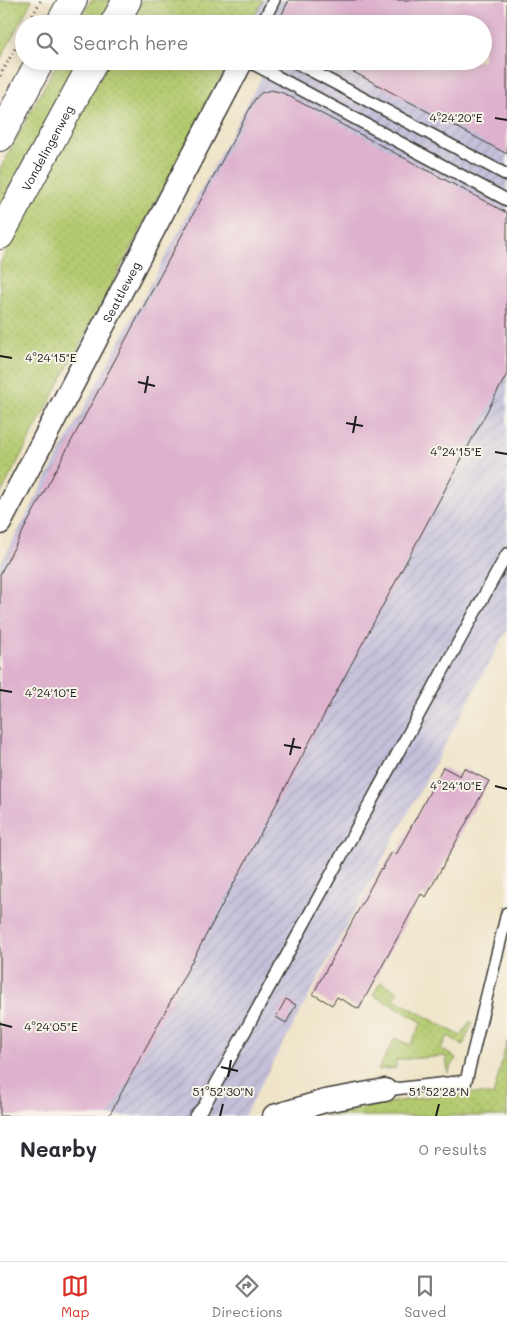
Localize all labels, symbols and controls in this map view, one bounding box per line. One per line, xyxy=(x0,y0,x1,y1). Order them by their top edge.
search box xyxy=(15,15,492,70)
icon: search xyxy=(33,29,61,57)
text: Search here xyxy=(73,30,189,55)
street label: Vondelingenweg xyxy=(18,102,77,193)
text: 4°24'20"E xyxy=(429,109,483,125)
street label: Seattleweg xyxy=(99,259,144,325)
text: 4°24'15"E xyxy=(25,349,77,365)
text: 4°24'15"E xyxy=(430,443,482,459)
text: 4°24'10"E xyxy=(25,684,77,700)
text: 4°24'10"E xyxy=(430,777,482,793)
text: 4°24'05"E xyxy=(24,1018,78,1034)
text: 51°52'30"N xyxy=(193,1083,253,1099)
text: 51°52'28"N xyxy=(409,1083,469,1099)
text: Nearby xyxy=(20,1135,97,1162)
text: 0 results xyxy=(419,1138,487,1159)
tab: Map xyxy=(61,1272,89,1321)
tab: Directions xyxy=(211,1272,283,1321)
tab: Saved xyxy=(404,1272,446,1321)

